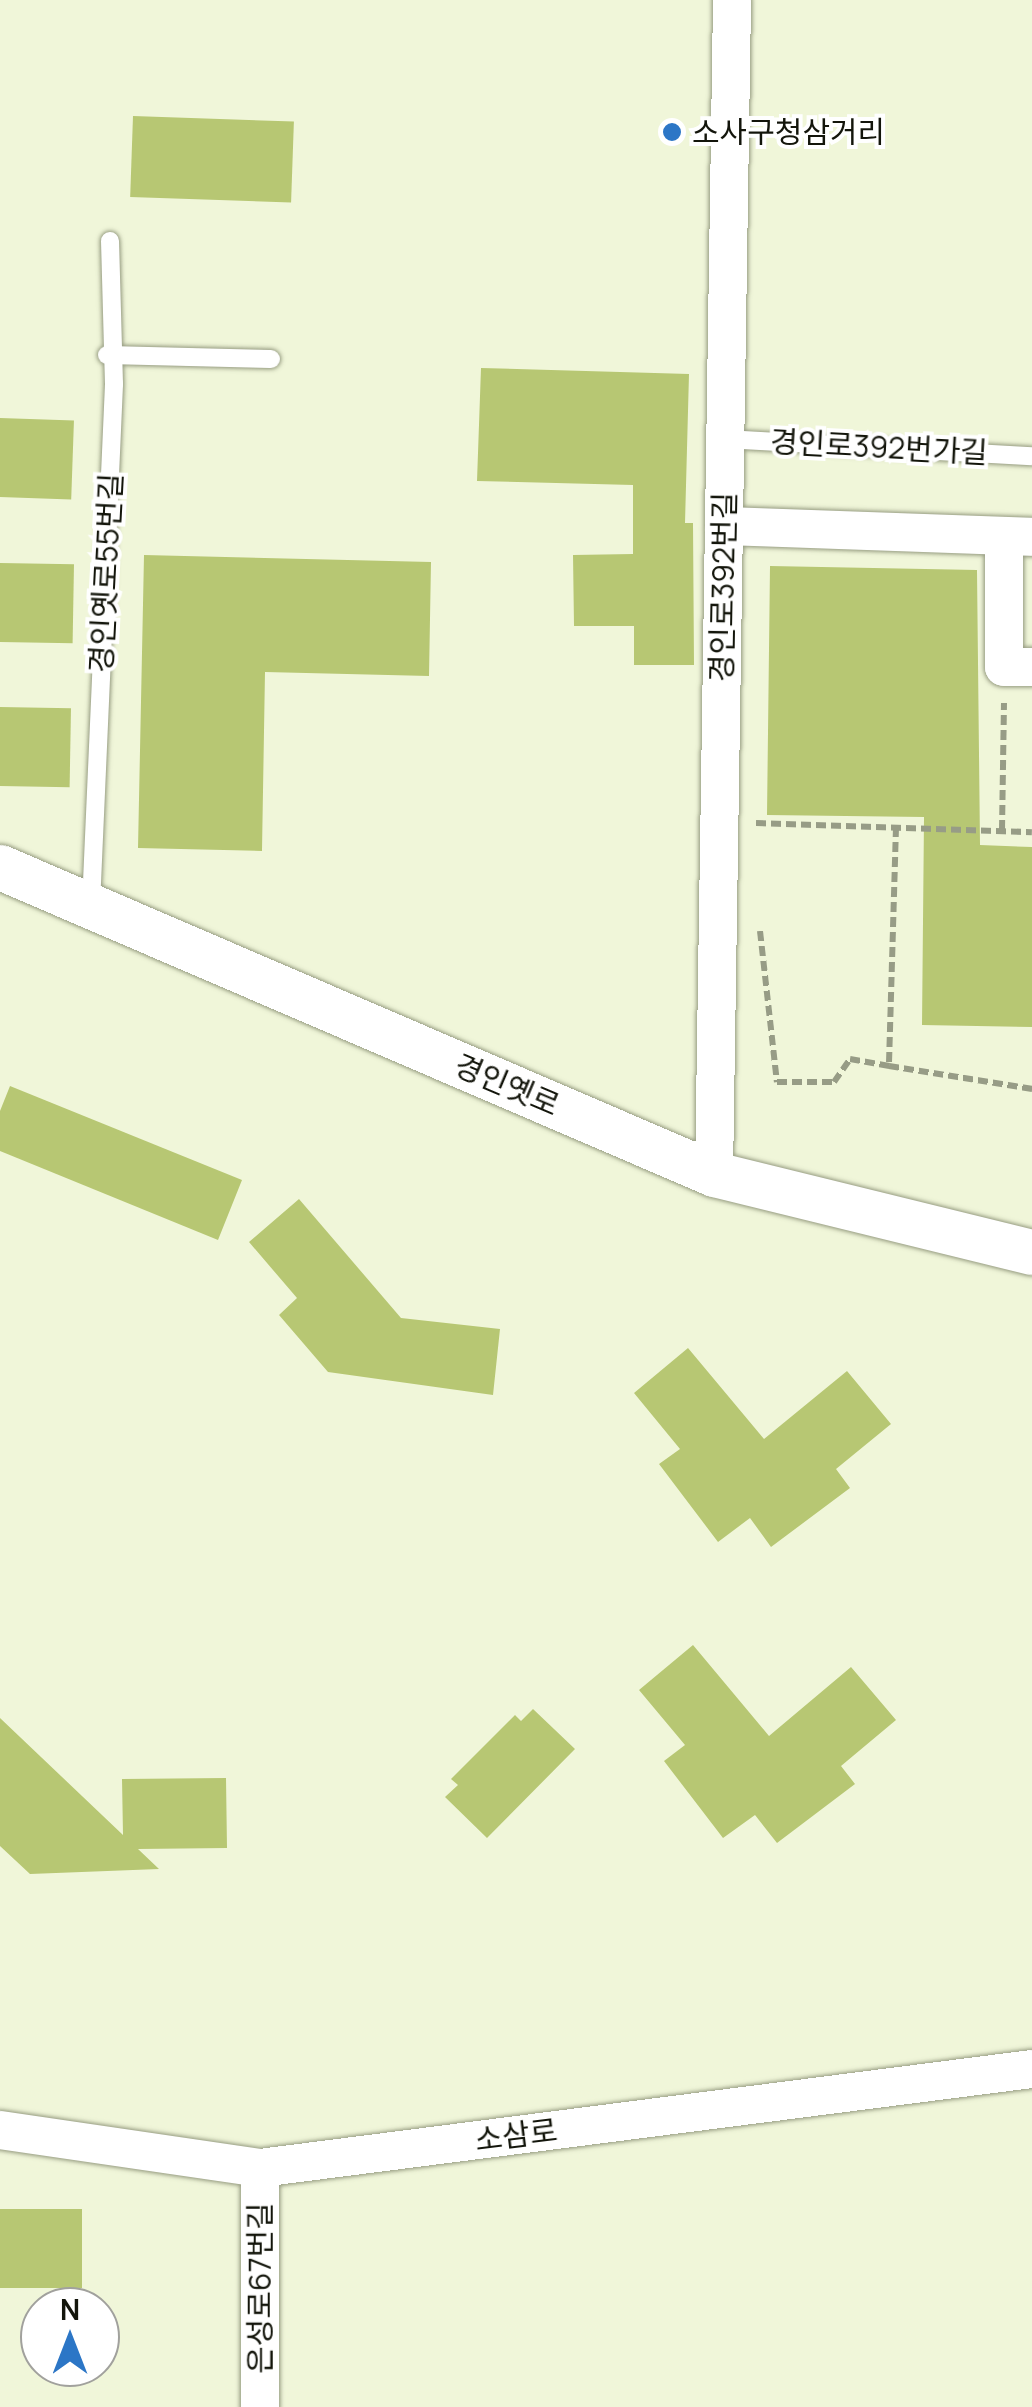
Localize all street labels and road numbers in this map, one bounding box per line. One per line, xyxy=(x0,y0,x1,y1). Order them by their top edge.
street label: 경인로392번가길 xyxy=(769,423,989,471)
street label: 경인옛로55번길 xyxy=(83,472,129,674)
street label: 경인로392번길 xyxy=(703,492,743,682)
street label: 경인옛로 xyxy=(449,1047,565,1123)
street label: 소삼로 xyxy=(473,2112,559,2158)
street label: 은성로67번길 xyxy=(242,2202,278,2374)

